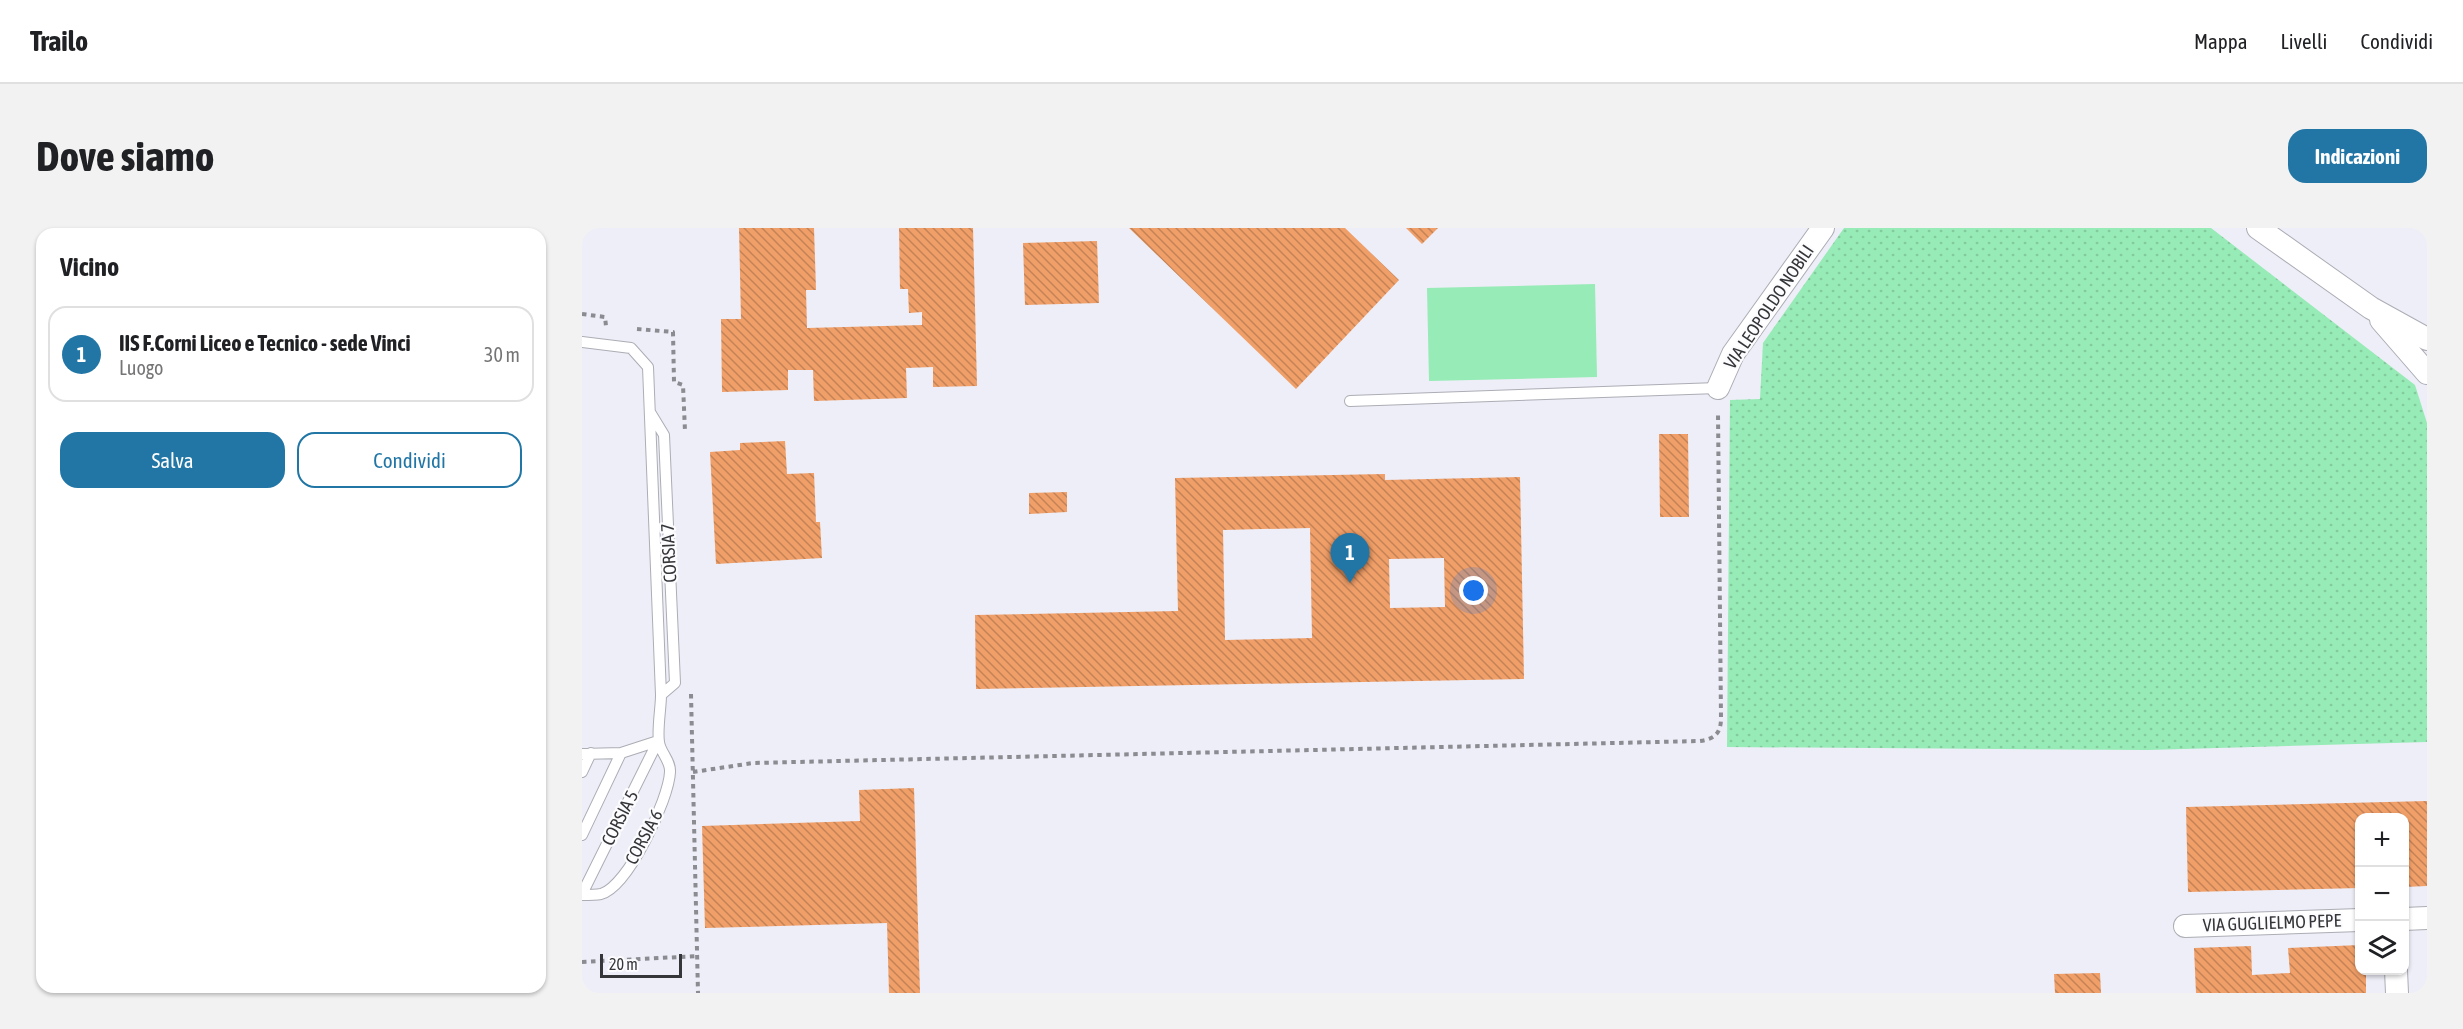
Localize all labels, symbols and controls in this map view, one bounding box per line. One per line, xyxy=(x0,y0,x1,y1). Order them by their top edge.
text: Trailo xyxy=(30,25,88,57)
text: Mappa xyxy=(2194,29,2248,53)
text: Livelli xyxy=(2281,29,2327,53)
text: Condividi xyxy=(2360,29,2433,53)
button: Indicazioni xyxy=(2288,129,2427,183)
text: Dove siamo xyxy=(36,132,215,180)
street label: VIA LEOPOLDO NOBILI xyxy=(1719,241,1818,373)
text: Vicino xyxy=(60,252,119,282)
text: IIS F.Corni Liceo e Tecnico - sede Vinci xyxy=(119,330,410,356)
text: 1 xyxy=(77,343,86,366)
text: 30 m xyxy=(484,343,520,366)
text: Luogo xyxy=(119,356,163,379)
button: Salva xyxy=(60,432,285,488)
button: Condividi xyxy=(297,432,522,488)
street label: CORSIA 7 xyxy=(656,523,681,583)
pin: 1 xyxy=(1330,534,1370,583)
your location xyxy=(1459,576,1488,605)
street label: CORSIA 5 xyxy=(597,787,642,849)
street label: CORSIA 6 xyxy=(620,806,667,868)
map controls xyxy=(2355,813,2409,975)
button: + xyxy=(2355,813,2409,867)
button: − xyxy=(2355,867,2409,921)
street label: VIA GUGLIELMO PEPE xyxy=(2202,910,2342,935)
button: layers xyxy=(2355,921,2409,975)
scale bar xyxy=(600,951,682,978)
text: 20 m xyxy=(609,955,638,973)

